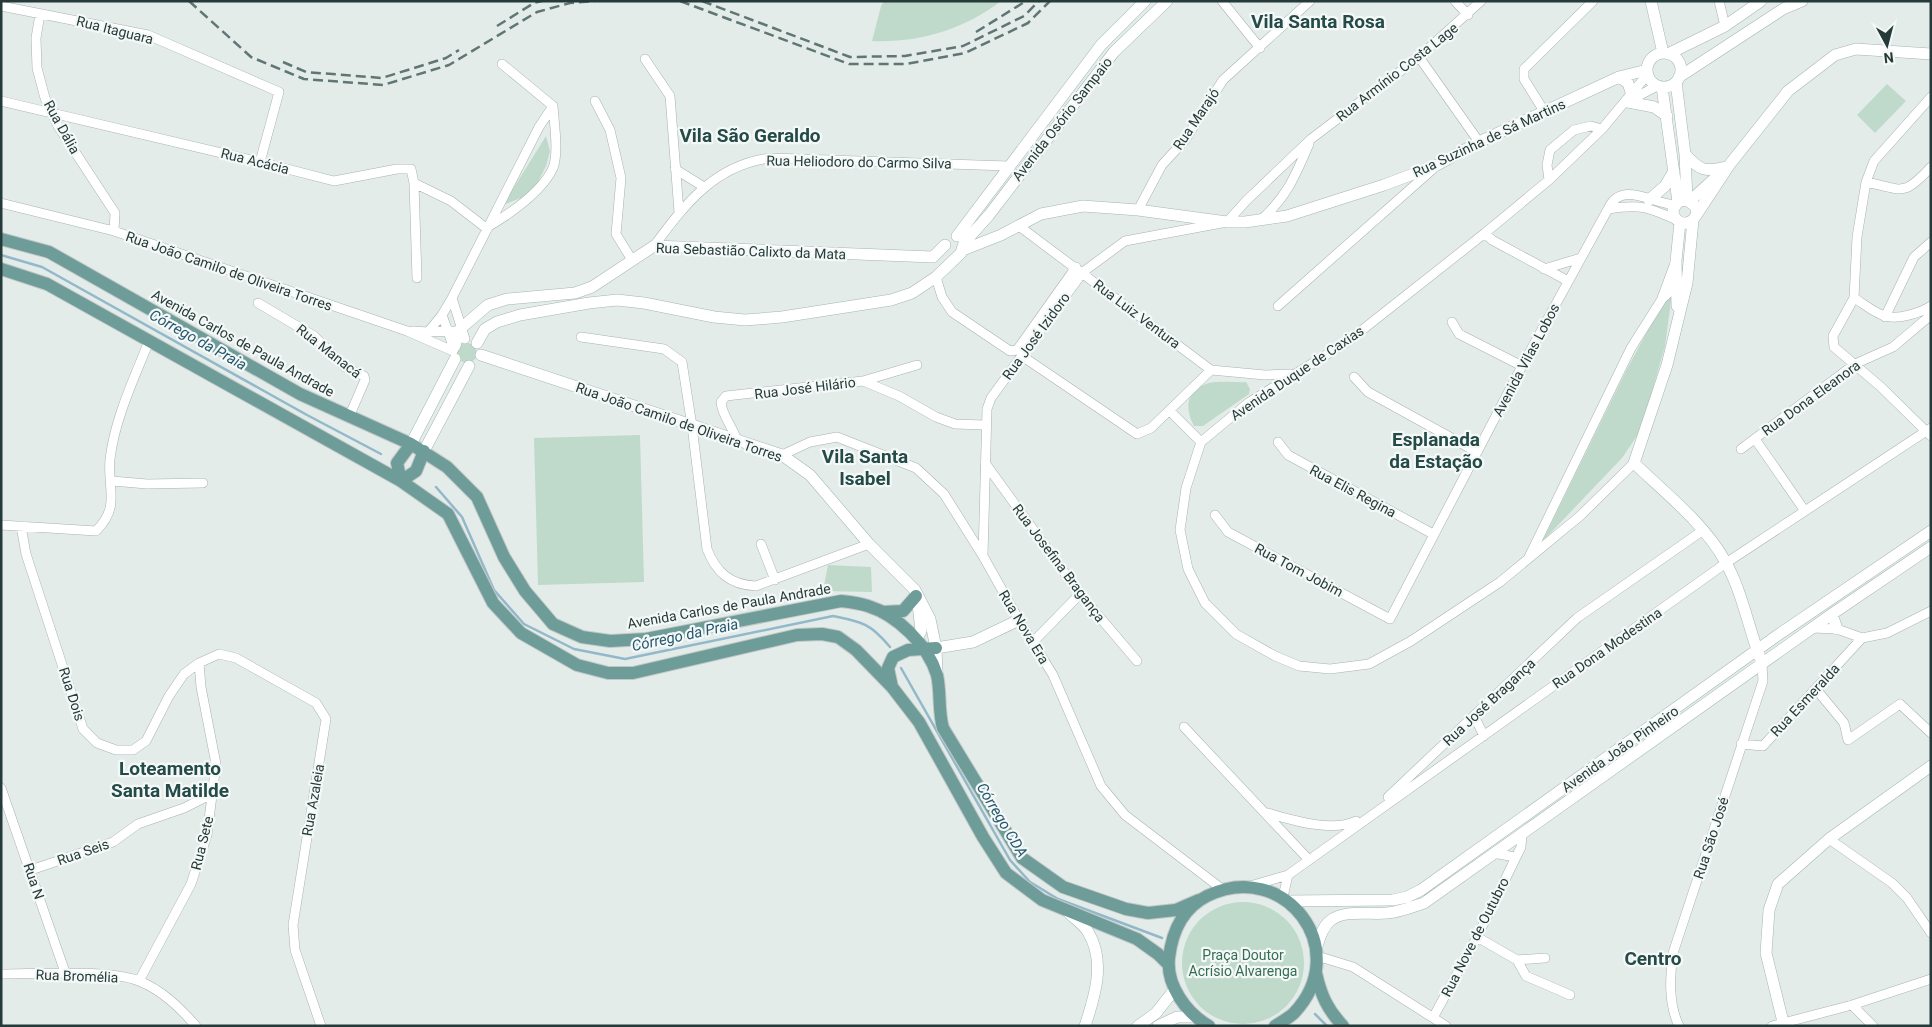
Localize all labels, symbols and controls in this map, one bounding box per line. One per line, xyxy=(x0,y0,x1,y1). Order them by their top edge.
district label: Vila Santa Rosa xyxy=(1251,10,1385,33)
street label: Rua Itaguara xyxy=(75,13,155,47)
street label: Rua Armínio Costa Lage xyxy=(1333,19,1461,125)
north arrow xyxy=(1862,20,1912,70)
text: N xyxy=(1883,49,1894,66)
street label: Avenida Osório Sampaio xyxy=(1009,54,1115,184)
street label: Rua Marajó xyxy=(1170,85,1222,153)
street label: Rua Suzinha de Sá Martins xyxy=(1410,96,1568,180)
street label: Rua Dália xyxy=(41,97,83,157)
district label: Vila São Geraldo xyxy=(679,124,821,147)
street label: Rua Acácia xyxy=(219,145,291,177)
street label: Rua Heliodoro do Carmo Silva xyxy=(766,152,952,172)
street label: Rua João Camilo de Oliveira Torres xyxy=(124,228,334,314)
street label: Rua Sebastião Calixto da Mata xyxy=(656,240,846,262)
street label: Rua Luiz Ventura xyxy=(1091,276,1183,352)
street label: Avenida Carlos de Paula Andrade xyxy=(149,286,337,400)
street label: Rua José Izidoro xyxy=(999,289,1073,383)
street label: Avenida Vilas Lobos xyxy=(1489,301,1563,419)
water label: Córrego da Praia xyxy=(146,306,250,374)
street label: Rua Manacá xyxy=(294,321,364,381)
street label: Avenida Duque de Caxias xyxy=(1227,322,1367,424)
street label: Rua Dona Eleanora xyxy=(1759,357,1863,439)
street label: Rua José Hilário xyxy=(753,374,857,402)
street label: Rua João Camilo de Oliveira Torres xyxy=(574,379,784,465)
district label: Esplanada da Estação xyxy=(1389,428,1483,473)
district label: Vila Santa Isabel xyxy=(822,445,908,490)
street label: Rua Elis Regina xyxy=(1307,462,1399,520)
street label: Rua Josefina Bragança xyxy=(1009,501,1109,625)
street label: Rua Tom Jobim xyxy=(1252,540,1346,600)
street label: Avenida Carlos de Paula Andrade xyxy=(626,580,832,632)
street label: Rua Nova Era xyxy=(996,587,1052,667)
street label: Rua Dona Modestina xyxy=(1549,604,1665,692)
water label: Córrego da Praia xyxy=(630,615,740,655)
street label: Rua José Bragança xyxy=(1440,655,1538,749)
street label: Rua Esmeralda xyxy=(1767,660,1843,740)
street label: Rua Dois xyxy=(56,665,88,723)
street label: Avenida João Pinheiro xyxy=(1559,703,1681,795)
district label: Loteamento Santa Matilde xyxy=(111,757,229,802)
street label: Rua Azaleia xyxy=(299,763,327,837)
water label: Córrego CDA xyxy=(973,779,1031,861)
street label: Rua São José xyxy=(1690,795,1732,881)
street label: Rua Sete xyxy=(188,814,216,872)
street label: Rua Seis xyxy=(55,836,111,868)
street label: Rua N xyxy=(20,861,48,901)
street label: Rua Nove de Outubro xyxy=(1438,875,1512,999)
park label: Praça Doutor Acrísio Alvarenga xyxy=(1189,947,1297,979)
district label: Centro xyxy=(1624,947,1682,970)
street label: Rua Bromélia xyxy=(35,967,119,985)

